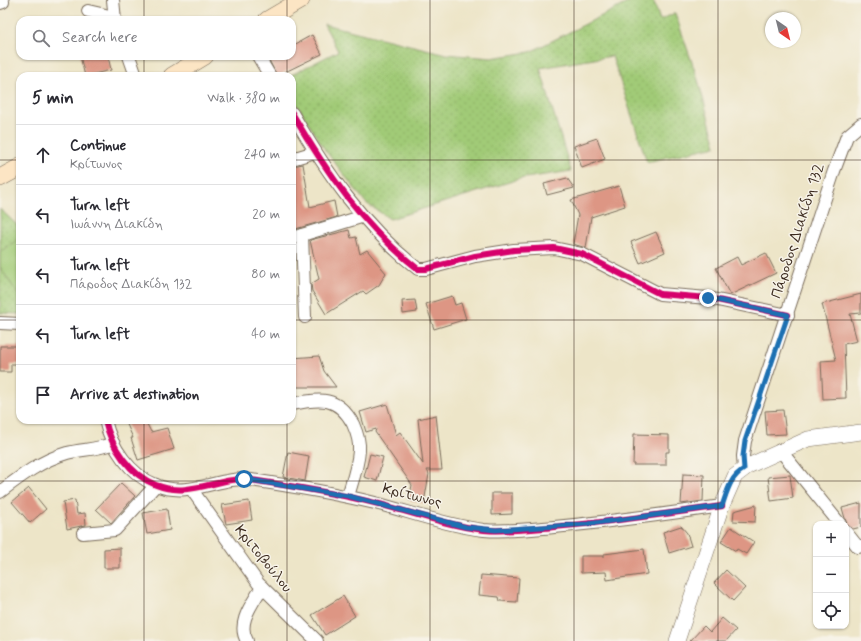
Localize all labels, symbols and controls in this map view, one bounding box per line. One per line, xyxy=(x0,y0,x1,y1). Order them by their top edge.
north arrow xyxy=(765,12,801,48)
search box xyxy=(16,16,296,60)
icon: search xyxy=(30,27,52,49)
text: Search here xyxy=(62,28,138,48)
text: 5 min xyxy=(32,87,74,109)
text: Walk · 380 m xyxy=(207,90,280,107)
text: Continue xyxy=(70,136,126,156)
icon: ahead xyxy=(32,144,54,166)
text: 240 m xyxy=(244,146,280,163)
text: Κρίτωνος xyxy=(70,156,123,173)
street label: Πάροδος Διακίδη 132 xyxy=(767,161,829,301)
text: Turn left xyxy=(70,196,130,216)
icon: left xyxy=(32,204,54,226)
text: 20 m xyxy=(252,206,280,223)
text: Ιωάννη Διακίδη xyxy=(70,216,163,233)
text: Turn left xyxy=(70,256,130,276)
icon: left xyxy=(32,264,54,286)
text: 80 m xyxy=(251,266,280,283)
text: Πάροδος Διακίδη 132 xyxy=(70,276,192,293)
route end xyxy=(699,289,717,307)
icon: left xyxy=(32,324,54,346)
text: Turn left xyxy=(70,325,130,345)
text: 40 m xyxy=(251,326,280,343)
icon: arrive xyxy=(32,384,54,406)
text: Arrive at destination xyxy=(70,385,199,405)
route start xyxy=(235,470,253,488)
street label: Κρίτωνος xyxy=(380,479,444,513)
street label: Κριτοβούλου xyxy=(230,521,297,597)
map controls xyxy=(813,521,849,629)
button: + xyxy=(813,521,849,557)
button: − xyxy=(813,557,849,593)
button: locate xyxy=(813,593,849,629)

